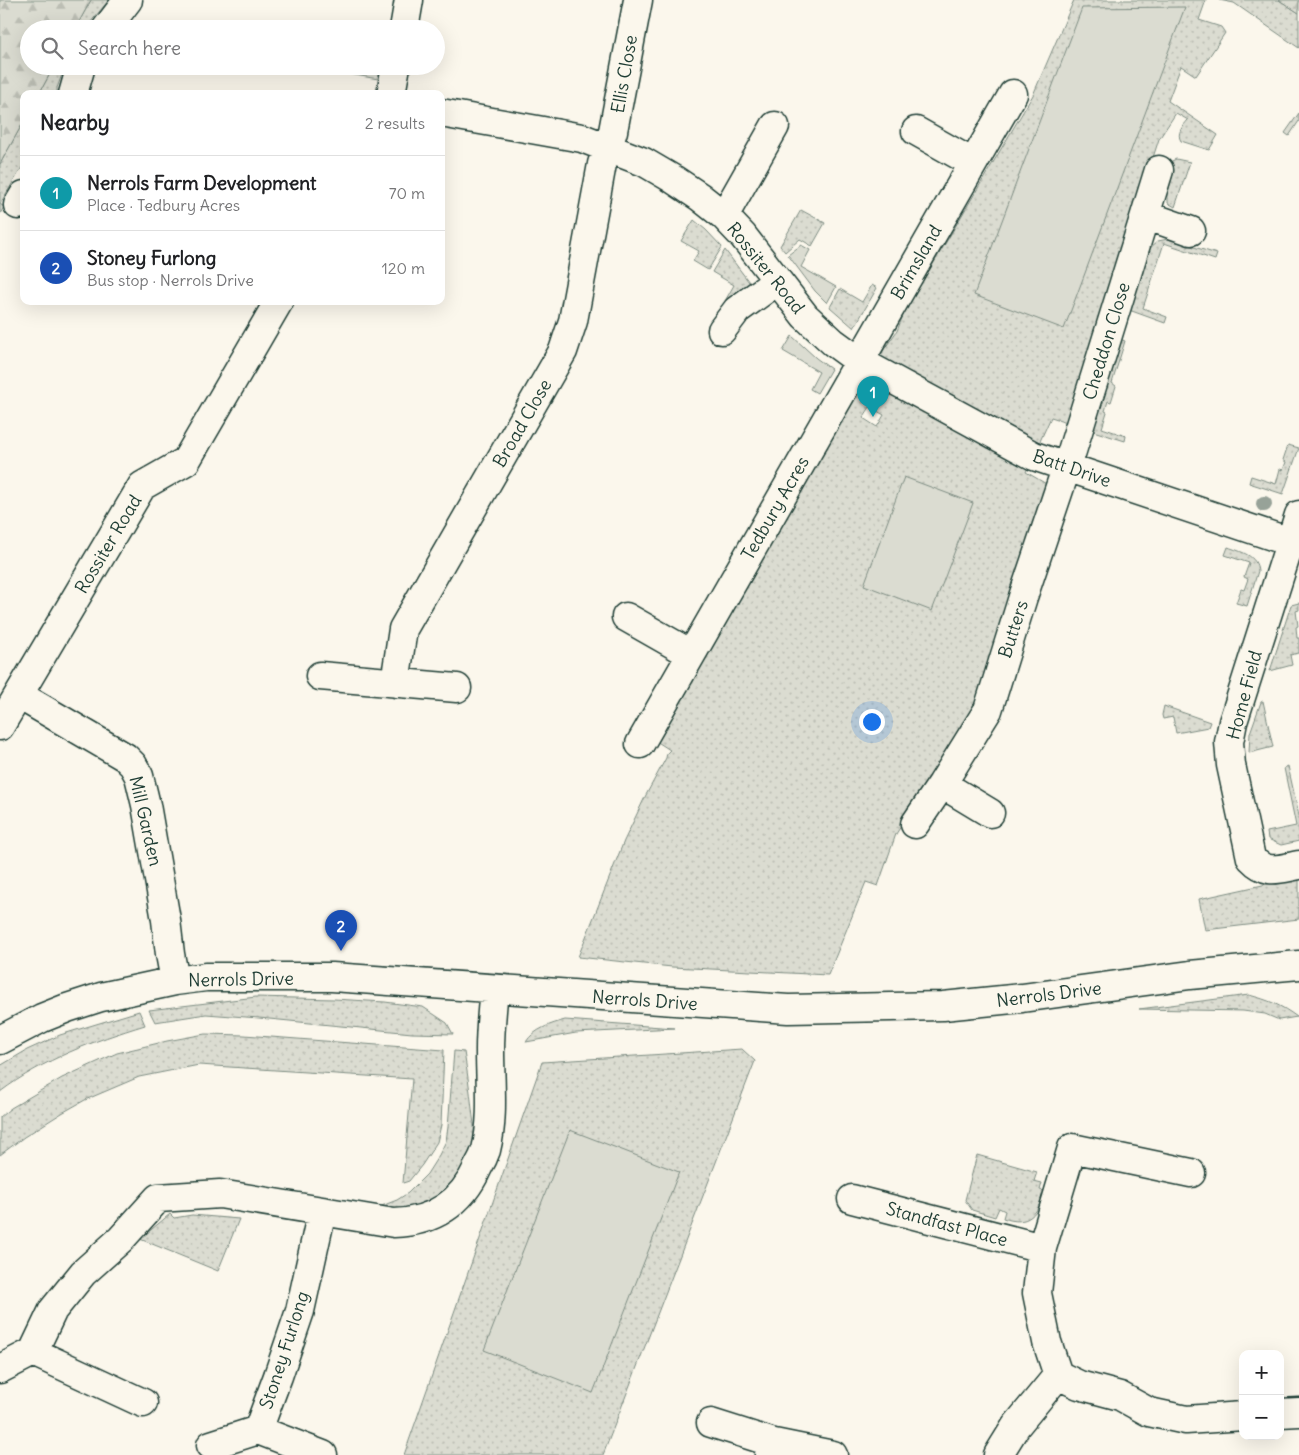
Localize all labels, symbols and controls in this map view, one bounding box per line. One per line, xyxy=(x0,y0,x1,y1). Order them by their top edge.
search box xyxy=(20,20,445,75)
street label: Ellis Close xyxy=(606,33,642,115)
icon: search xyxy=(38,34,66,62)
text: Search here xyxy=(78,36,181,60)
text: Nearby xyxy=(40,109,110,136)
text: 2 results xyxy=(365,113,425,133)
text: Nerrols Farm Development xyxy=(87,171,316,195)
text: 1 xyxy=(53,183,59,203)
text: 70 m xyxy=(389,183,425,203)
text: Place · Tedbury Acres xyxy=(87,195,240,215)
street label: Rossiter Road xyxy=(722,218,810,319)
street label: Brimsland xyxy=(885,220,947,303)
text: Stoney Furlong xyxy=(87,246,216,270)
text: 2 xyxy=(52,258,60,278)
text: 120 m xyxy=(382,258,425,278)
text: Bus stop · Nerrols Drive xyxy=(87,270,254,290)
street label: Cheddon Close xyxy=(1077,279,1135,403)
street label: Broad Close xyxy=(488,375,556,471)
pin: 1 xyxy=(857,376,889,417)
street label: Batt Drive xyxy=(1030,444,1114,492)
street label: Tedbury Acres xyxy=(736,452,814,564)
street label: Rossiter Road xyxy=(69,490,147,598)
street label: Butters xyxy=(993,597,1033,661)
street label: Home Field xyxy=(1221,648,1267,742)
your location xyxy=(859,709,885,735)
street label: Mill Garden xyxy=(124,774,168,868)
pin: 2 xyxy=(325,910,357,951)
street label: Nerrols Drive xyxy=(188,967,294,991)
street label: Nerrols Drive xyxy=(995,976,1103,1012)
street label: Nerrols Drive xyxy=(591,985,699,1015)
street label: Standfast Place xyxy=(884,1197,1010,1251)
street label: Stoney Furlong xyxy=(254,1288,314,1412)
map controls xyxy=(1239,1350,1284,1440)
button: + xyxy=(1239,1350,1284,1395)
button: − xyxy=(1239,1395,1284,1440)

